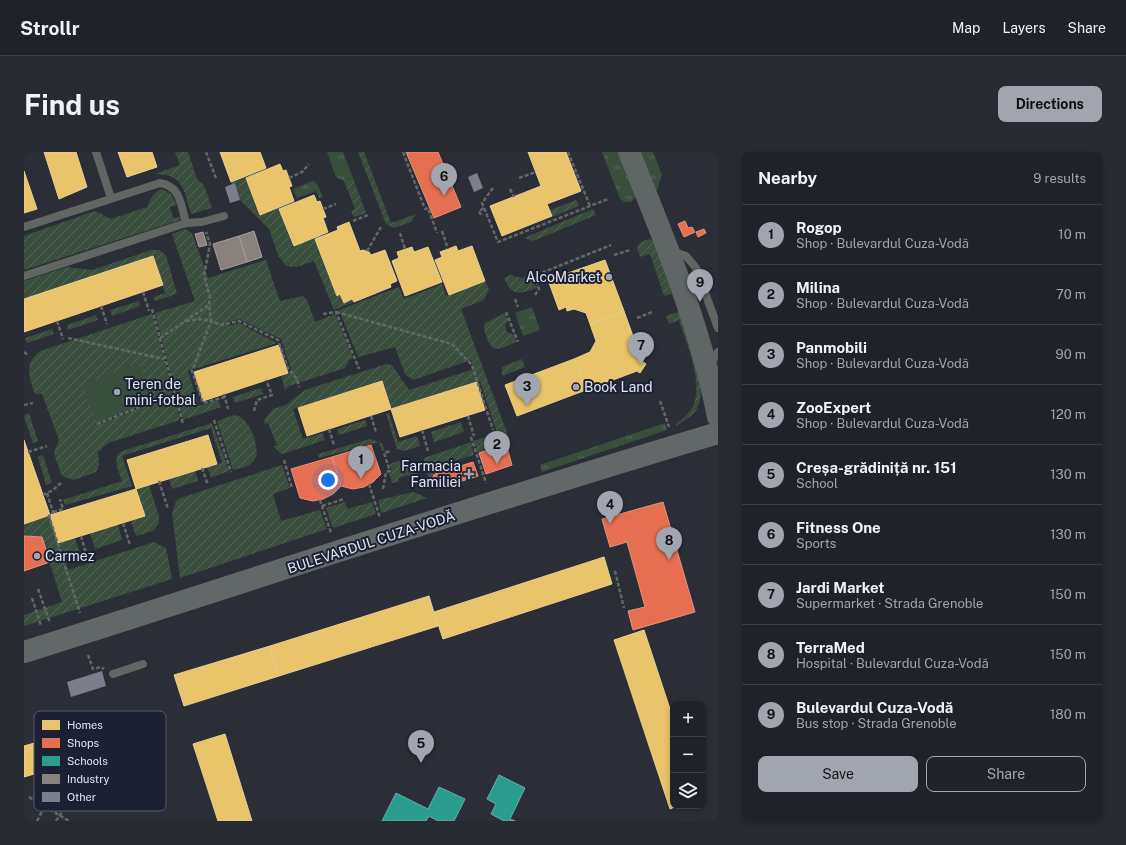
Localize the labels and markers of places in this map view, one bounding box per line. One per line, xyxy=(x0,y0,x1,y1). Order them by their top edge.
pin: 6 xyxy=(431,163,457,196)
place label: AlcoMarket xyxy=(526,269,601,285)
pin: 9 xyxy=(687,269,713,302)
marker: AlcoMarket xyxy=(604,272,614,282)
pin: 7 xyxy=(628,332,654,365)
pin: 3 xyxy=(514,373,540,406)
place label: Teren de mini-fotbal xyxy=(125,376,196,408)
place label: Book Land xyxy=(584,379,653,395)
marker: Book Land xyxy=(571,382,581,392)
marker: Teren de mini-fotbal xyxy=(112,387,122,397)
pin: 2 xyxy=(484,431,510,464)
pin: 1 xyxy=(348,446,374,479)
place label: Farmacia Familiei xyxy=(401,458,461,490)
marker: Farmacia Familiei xyxy=(464,469,474,479)
pin: 4 xyxy=(597,491,623,524)
pin: 8 xyxy=(656,527,682,560)
place label: Carmez xyxy=(45,548,95,564)
marker: Carmez xyxy=(32,551,42,561)
pin: 5 xyxy=(408,730,434,763)

